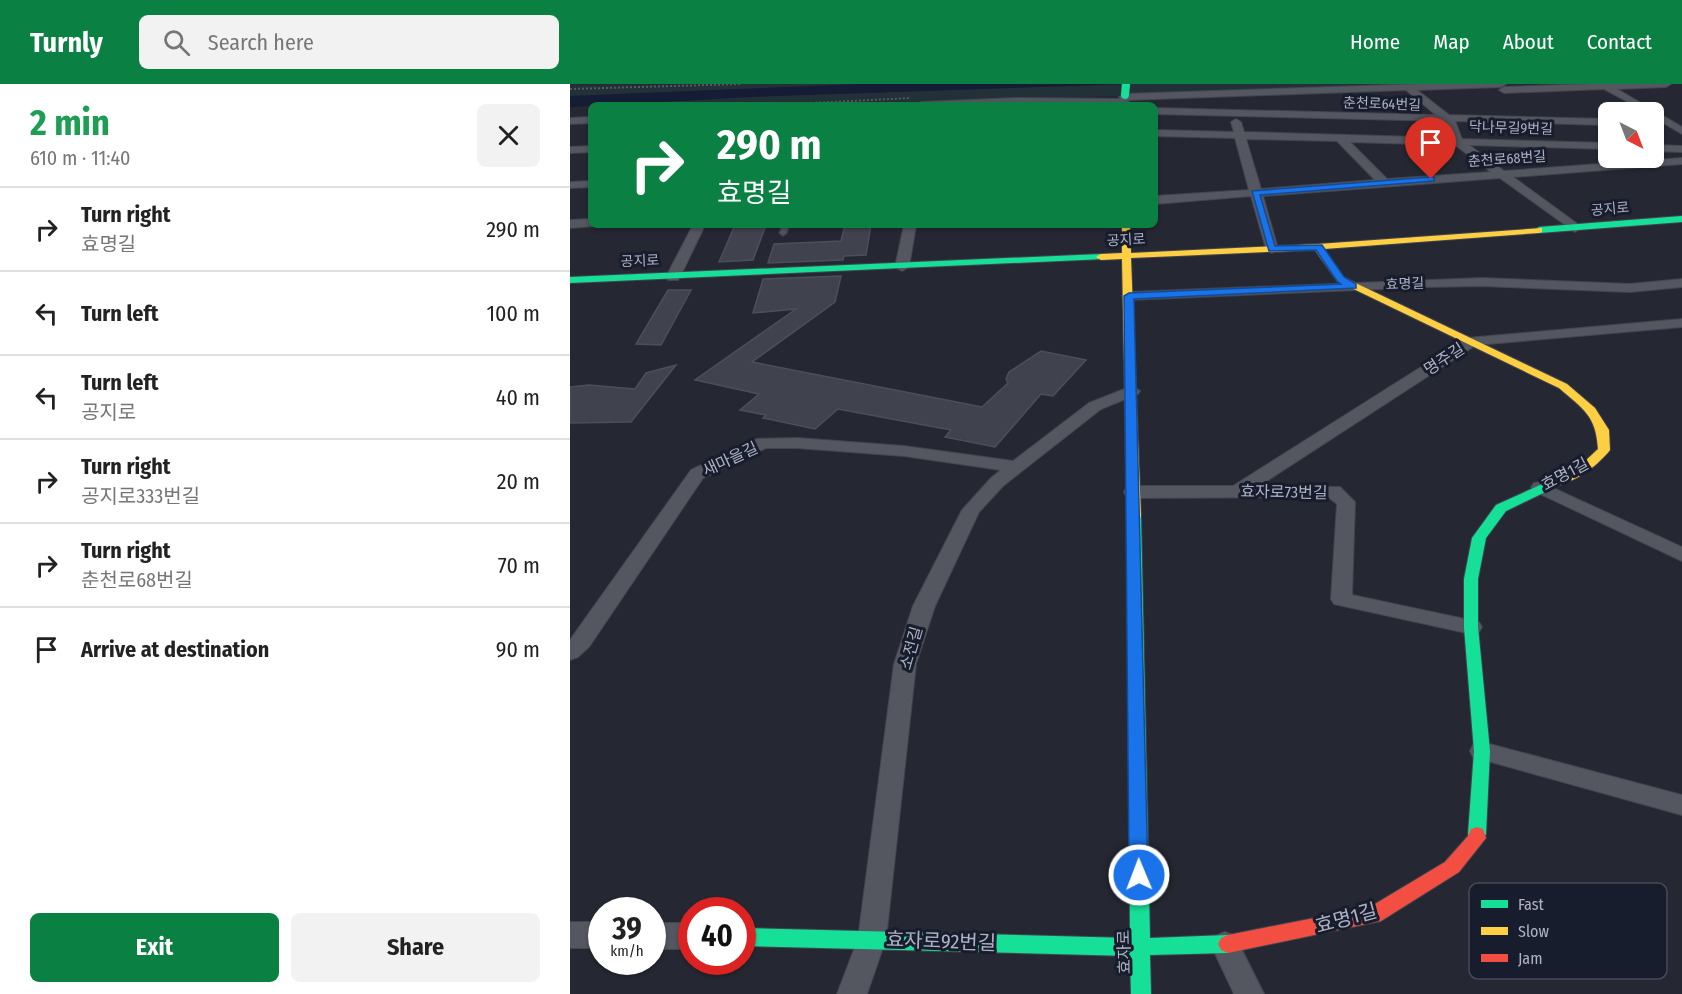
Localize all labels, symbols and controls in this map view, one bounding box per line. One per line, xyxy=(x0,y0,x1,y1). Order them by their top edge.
search box xyxy=(139,15,559,69)
text: Turnly xyxy=(30,26,103,59)
icon: search xyxy=(160,26,193,59)
text: Search here xyxy=(208,29,314,56)
text: Home xyxy=(1350,29,1400,55)
text: Map xyxy=(1433,29,1470,55)
text: About xyxy=(1503,29,1554,55)
text: Contact xyxy=(1587,29,1652,55)
street label: 춘천로64번길 xyxy=(1343,94,1421,114)
text: 2 min xyxy=(30,101,110,145)
north arrow xyxy=(1598,102,1664,168)
map controls xyxy=(1598,102,1664,168)
button: close xyxy=(477,104,540,167)
pin xyxy=(1405,117,1456,179)
street label: 닥나무길9번길 xyxy=(1469,118,1553,138)
text: 290 m xyxy=(717,120,822,170)
icon: right xyxy=(618,126,696,204)
icon: arrive xyxy=(1414,126,1447,159)
text: 610 m · 11:40 xyxy=(30,146,131,170)
street label: 춘천로68번길 xyxy=(1467,148,1547,170)
text: 효명길 xyxy=(717,177,792,209)
street label: 공지로 xyxy=(1590,199,1630,219)
text: Turn right xyxy=(81,201,170,228)
icon: right xyxy=(30,213,63,246)
text: 290 m xyxy=(486,216,540,243)
street label: 공지로 xyxy=(1106,230,1146,249)
text: 효명길 xyxy=(81,232,136,256)
street label: 공지로 xyxy=(620,252,660,270)
street label: 효명길 xyxy=(1385,275,1425,293)
icon: left xyxy=(30,297,63,330)
text: Turn left xyxy=(81,300,159,327)
text: 100 m xyxy=(486,300,540,327)
street label: 명주길 xyxy=(1420,339,1468,379)
text: Turn left xyxy=(81,369,159,396)
icon: left xyxy=(30,381,63,414)
text: 40 m xyxy=(496,384,540,411)
text: 공지로 xyxy=(81,400,136,424)
street label: 새마을길 xyxy=(699,438,761,480)
text: Turn right xyxy=(81,453,170,480)
street label: 효명1길 xyxy=(1538,454,1592,494)
icon: right xyxy=(30,465,63,498)
text: 20 m xyxy=(497,468,540,495)
street label: 효자로73번길 xyxy=(1240,482,1328,502)
text: 공지로333번길 xyxy=(81,484,200,508)
text: Turn right xyxy=(81,537,170,564)
icon: right xyxy=(30,549,63,582)
text: 70 m xyxy=(498,552,540,579)
text: 춘천로68번길 xyxy=(81,568,193,592)
street label: 소전길 xyxy=(896,624,926,672)
icon: arrive xyxy=(30,633,63,666)
text: Arrive at destination xyxy=(81,636,269,663)
text: 90 m xyxy=(496,636,540,663)
position arrow xyxy=(1107,843,1171,907)
legend xyxy=(1469,883,1667,979)
text: Fast xyxy=(1518,895,1545,914)
speed limit sign: 40 xyxy=(678,897,756,975)
street label: 효명1길 xyxy=(1312,898,1380,938)
text: 39 xyxy=(612,911,642,947)
button: Exit xyxy=(30,913,279,982)
button: Share xyxy=(291,913,540,982)
text: Slow xyxy=(1518,922,1549,941)
street label: 효자로92번길 xyxy=(886,927,996,955)
street label: 효자로 xyxy=(1114,929,1134,974)
text: km/h xyxy=(610,942,644,960)
text: Jam xyxy=(1518,949,1543,968)

